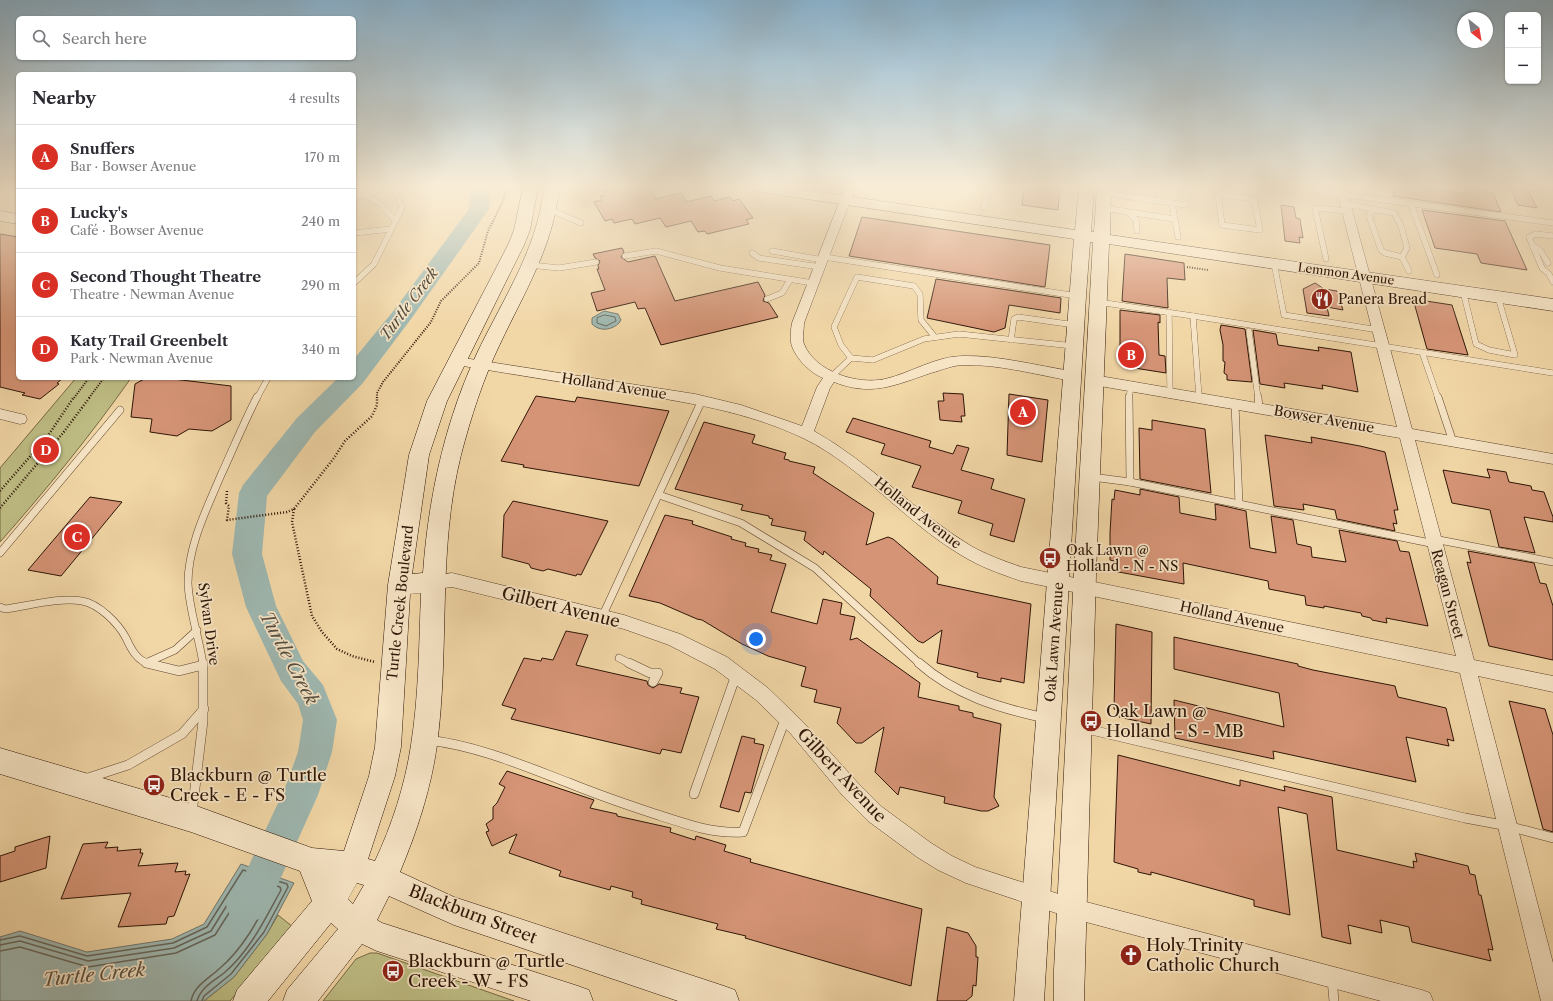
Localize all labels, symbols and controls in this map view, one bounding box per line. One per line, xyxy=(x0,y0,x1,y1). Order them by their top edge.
north arrow xyxy=(1457,12,1493,48)
map controls xyxy=(1505,12,1541,84)
button: + xyxy=(1505,12,1541,48)
search box xyxy=(16,16,356,60)
icon: search xyxy=(30,27,52,49)
text: Search here xyxy=(62,29,147,48)
button: − xyxy=(1505,48,1541,84)
text: Nearby xyxy=(32,88,96,108)
text: 4 results xyxy=(289,90,340,106)
text: Snuffers xyxy=(70,139,135,158)
text: A xyxy=(40,149,50,165)
text: 170 m xyxy=(304,149,340,165)
text: Bar · Bowser Avenue xyxy=(70,158,196,174)
text: Lucky's xyxy=(70,203,128,222)
text: B xyxy=(40,213,50,229)
text: 240 m xyxy=(301,213,340,229)
text: Café · Bowser Avenue xyxy=(70,222,204,238)
street label: Lemmon Avenue xyxy=(1297,259,1395,288)
water label: Turtle Creek xyxy=(375,264,442,344)
text: Second Thought Theatre xyxy=(70,267,261,286)
text: C xyxy=(40,277,50,293)
text: 290 m xyxy=(301,277,340,293)
text: Theatre · Newman Avenue xyxy=(70,286,234,302)
restaurant icon: Panera Bread xyxy=(1309,286,1335,312)
place label: Panera Bread xyxy=(1338,290,1427,308)
text: Katy Trail Greenbelt xyxy=(70,331,228,350)
pin: B xyxy=(1118,340,1144,370)
text: D xyxy=(39,341,51,357)
text: 340 m xyxy=(302,341,340,357)
text: Park · Newman Avenue xyxy=(70,350,213,366)
street label: Holland Avenue xyxy=(560,369,668,403)
pin: A xyxy=(1010,397,1036,427)
street label: Bowser Avenue xyxy=(1272,401,1376,437)
pin: D xyxy=(33,435,59,465)
street label: Holland Avenue xyxy=(871,473,965,553)
pin: C xyxy=(64,522,90,552)
street label: Turtle Creek Boulevard xyxy=(383,524,417,682)
place label: Oak Lawn @ Holland - N - NS xyxy=(1066,541,1178,575)
bus stop icon: Oak Lawn @ Holland - N - NS xyxy=(1037,545,1063,571)
street label: Reagan Street xyxy=(1427,547,1469,641)
street label: Sylvan Drive xyxy=(194,581,224,667)
street label: Oak Lawn Avenue xyxy=(1041,581,1067,702)
street label: Gilbert Avenue xyxy=(500,583,622,631)
street label: Holland Avenue xyxy=(1178,597,1286,637)
water label: Turtle Creek xyxy=(255,607,323,709)
your location xyxy=(746,629,766,649)
place label: Oak Lawn @ Holland - S - MB xyxy=(1106,701,1244,741)
bus stop icon: Oak Lawn @ Holland - S - MB xyxy=(1078,708,1104,734)
street label: Gilbert Avenue xyxy=(793,724,891,826)
place label: Blackburn @ Turtle Creek - E - FS xyxy=(170,765,327,805)
bus stop icon: Blackburn @ Turtle Creek - E - FS xyxy=(141,772,167,798)
street label: Blackburn Street xyxy=(406,880,540,948)
place label: Holy Trinity Catholic Church xyxy=(1146,935,1280,975)
church icon: Holy Trinity Catholic Church xyxy=(1118,942,1144,968)
place label: Blackburn @ Turtle Creek - W - FS xyxy=(408,951,565,991)
bus stop icon: Blackburn @ Turtle Creek - W - FS xyxy=(380,958,406,984)
water label: Turtle Creek xyxy=(42,959,147,991)

